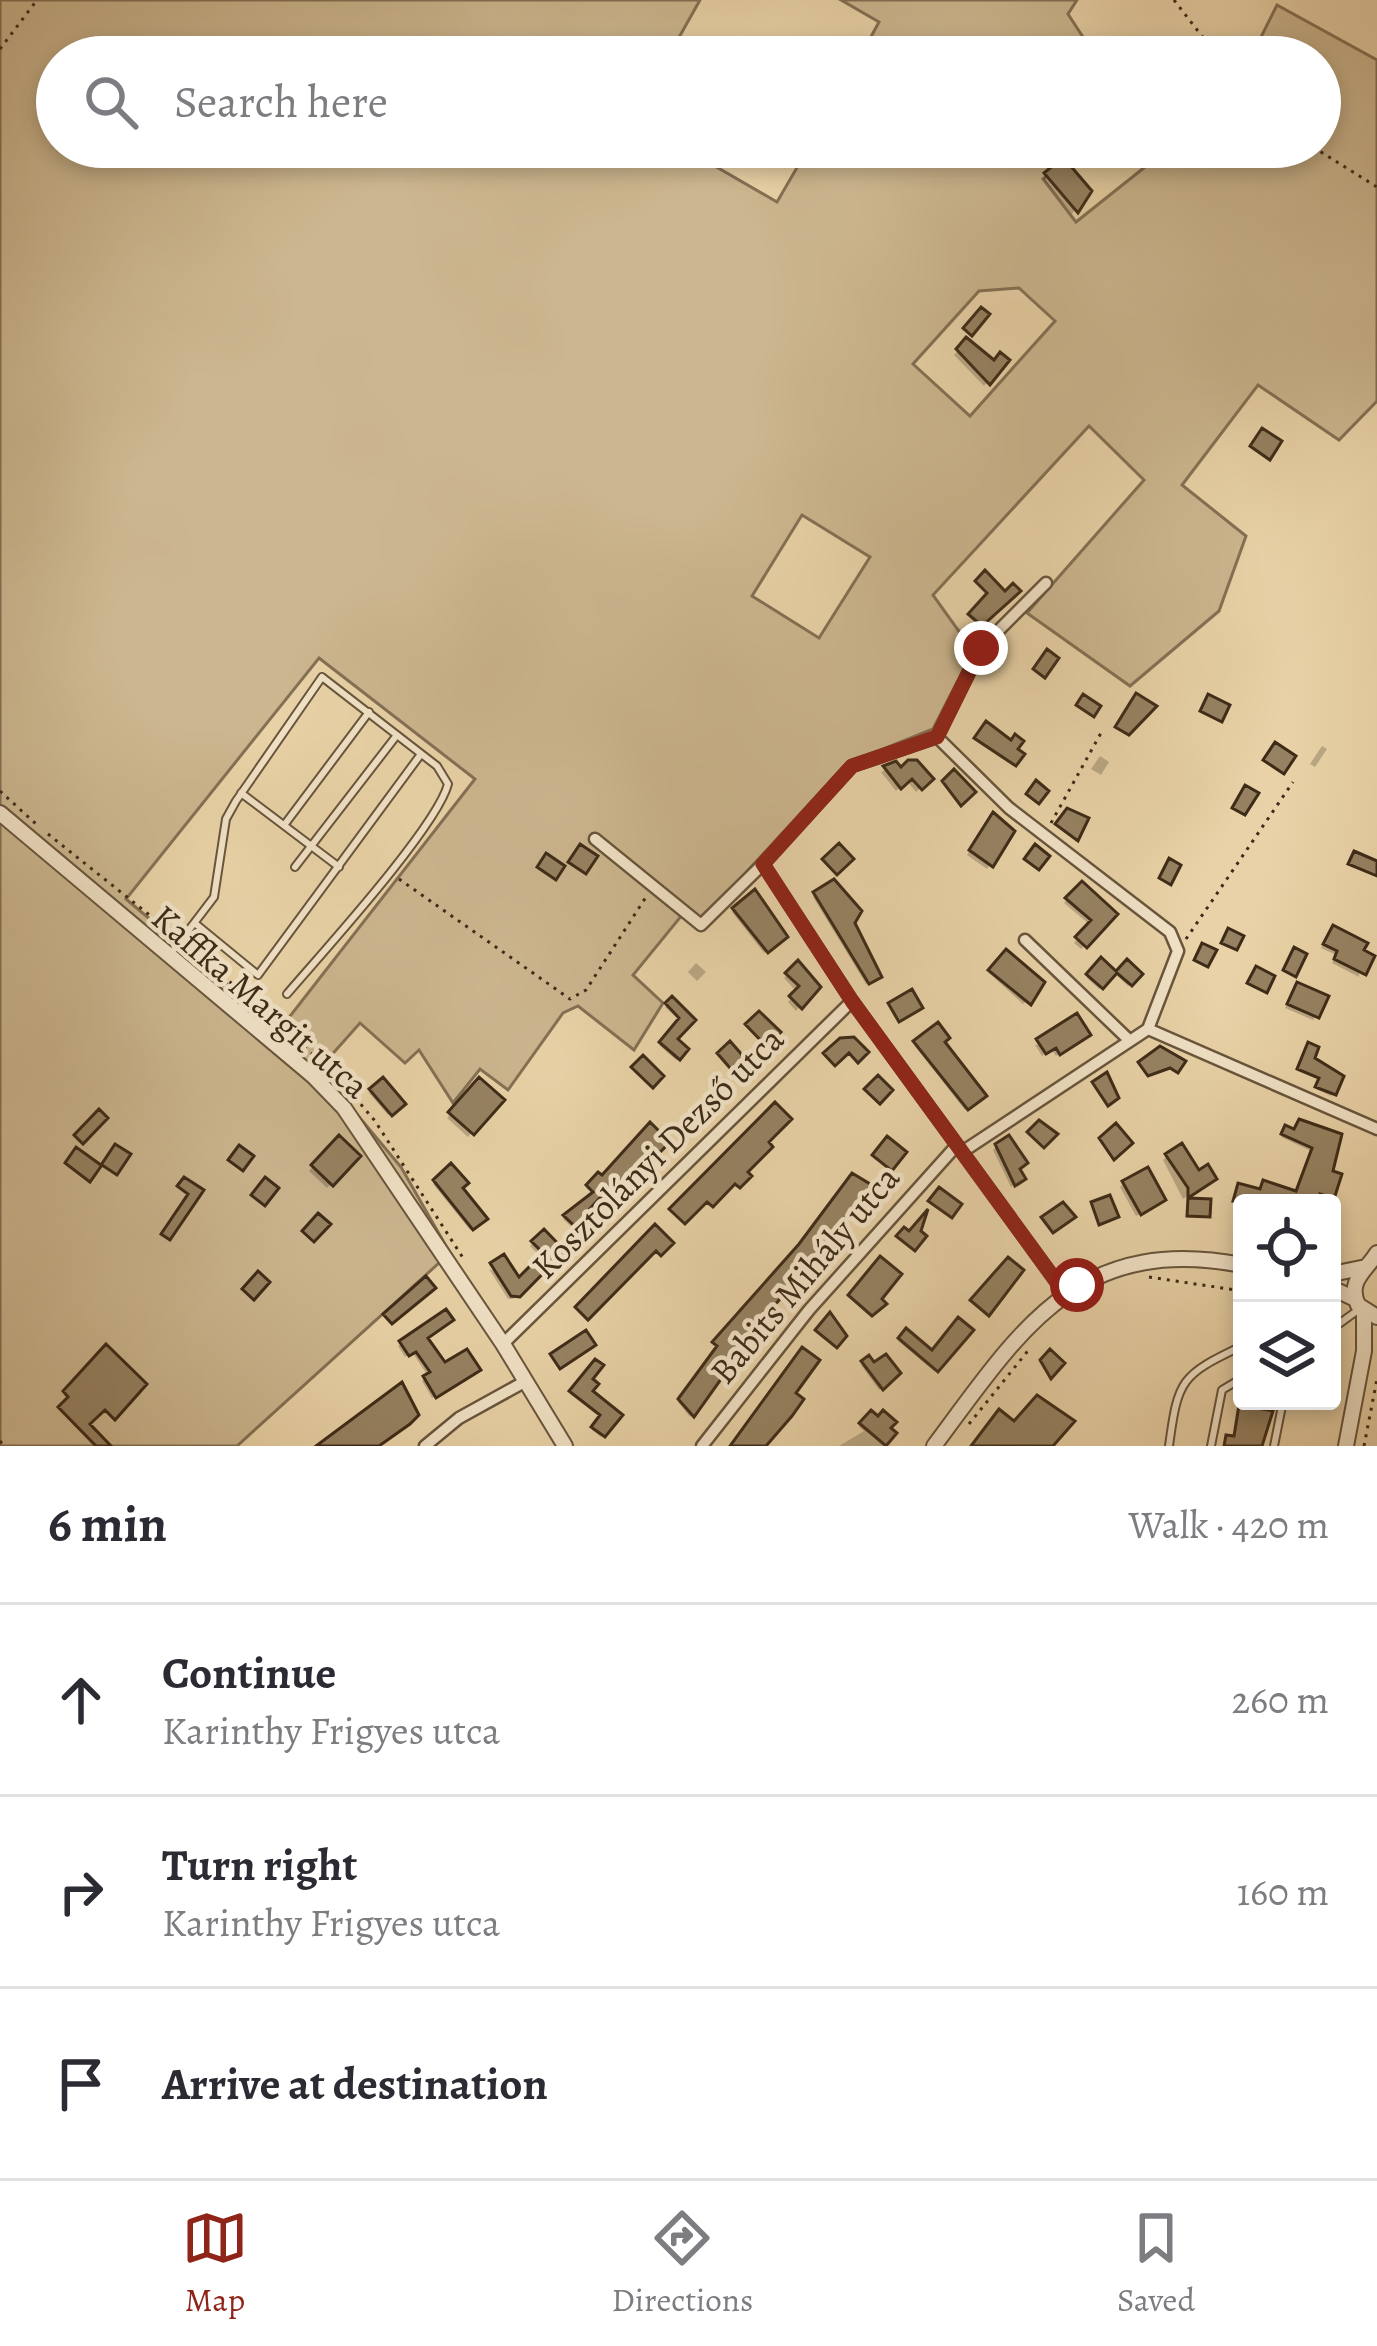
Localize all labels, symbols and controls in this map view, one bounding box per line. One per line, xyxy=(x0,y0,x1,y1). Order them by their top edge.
search box xyxy=(36,36,1341,168)
icon: search xyxy=(78,69,144,135)
text: Search here xyxy=(174,71,388,133)
route end xyxy=(954,621,1008,675)
street label: Kaffka Margit utca xyxy=(141,893,380,1110)
street label: Kosztolányi Dezső utca xyxy=(520,1015,795,1289)
street label: Babits Mihály utca xyxy=(698,1154,911,1394)
map controls xyxy=(1233,1194,1341,1410)
button: locate xyxy=(1233,1194,1341,1302)
route start xyxy=(1050,1258,1104,1312)
button: layers xyxy=(1233,1302,1341,1410)
text: 6 min xyxy=(48,1489,167,1559)
text: Walk · 420 m xyxy=(1128,1498,1329,1551)
text: Continue xyxy=(162,1642,336,1704)
icon: ahead xyxy=(48,1667,114,1733)
text: 260 m xyxy=(1231,1673,1329,1726)
text: Karinthy Frigyes utca xyxy=(162,1704,500,1757)
text: Turn right xyxy=(162,1834,357,1896)
icon: right xyxy=(48,1859,114,1925)
text: 160 m xyxy=(1237,1865,1329,1918)
text: Karinthy Frigyes utca xyxy=(162,1896,500,1949)
icon: arrive xyxy=(48,2051,114,2117)
text: Arrive at destination xyxy=(162,2053,548,2115)
tab: Map xyxy=(182,2205,248,2322)
tab: Directions xyxy=(612,2205,753,2322)
tab: Saved xyxy=(1117,2205,1195,2322)

